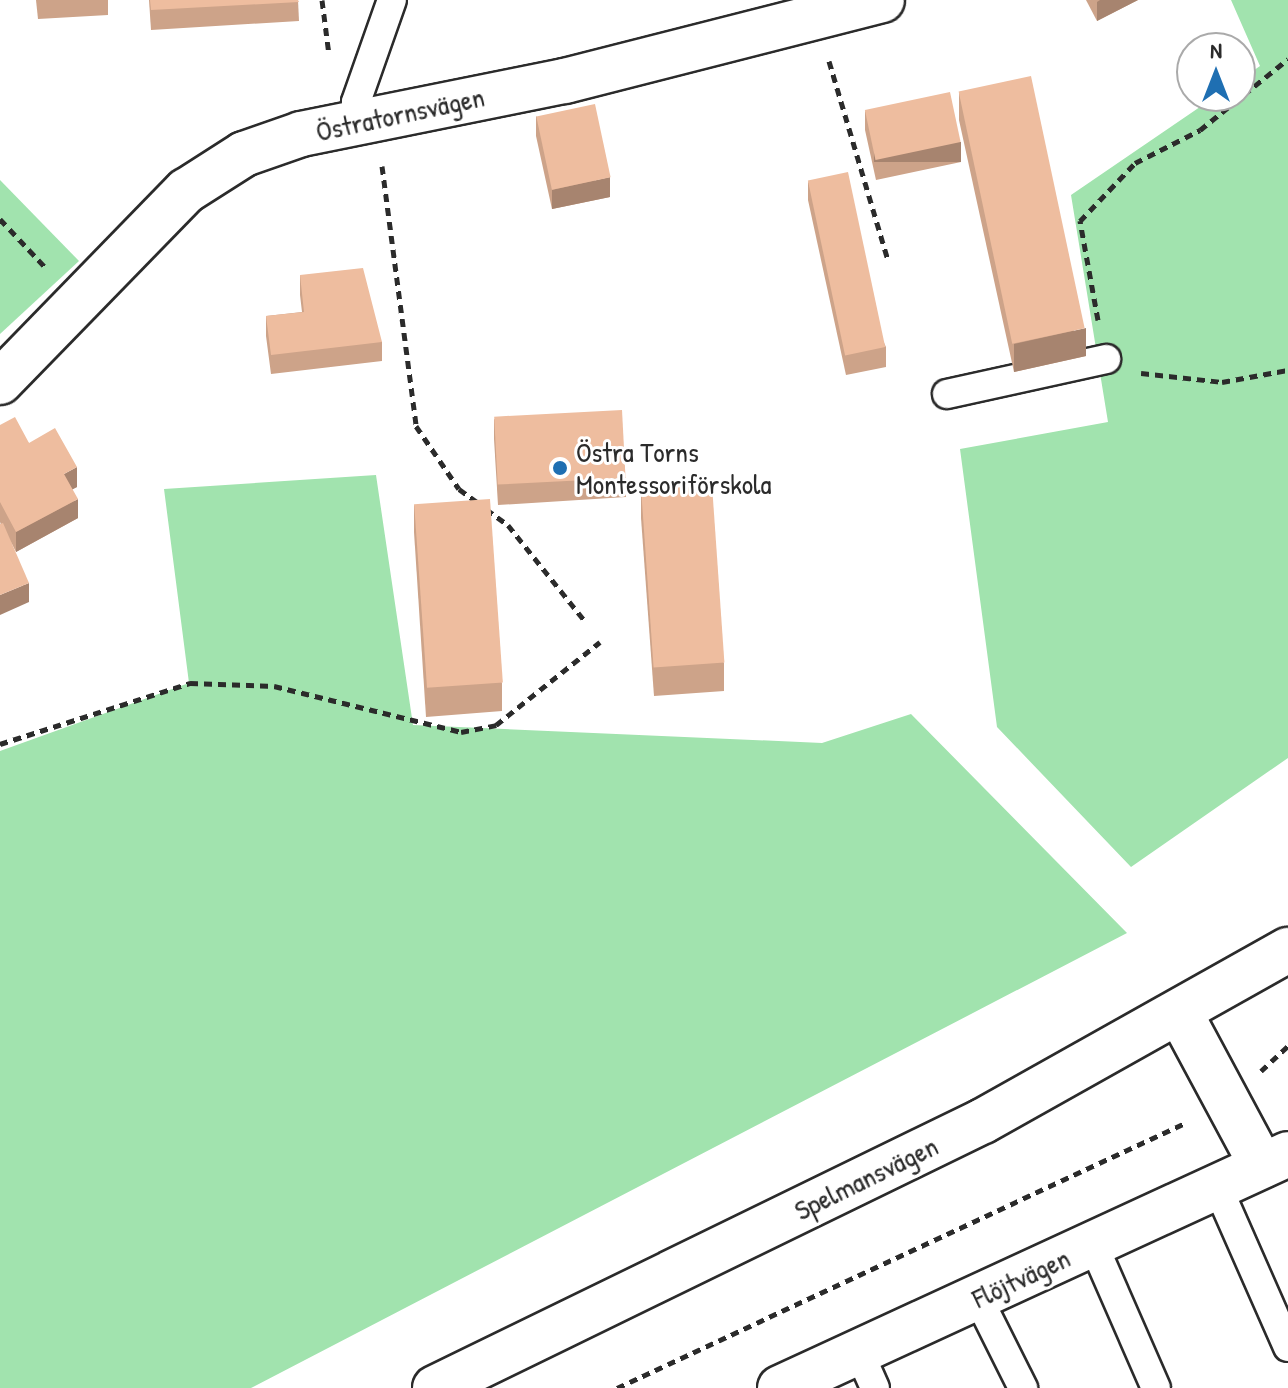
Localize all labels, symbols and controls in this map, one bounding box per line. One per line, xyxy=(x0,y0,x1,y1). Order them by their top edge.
north arrow xyxy=(1176,32,1256,112)
text: N xyxy=(1210,35,1222,65)
street label: Östratornsvägen xyxy=(313,80,487,148)
place label: Östra Torns Montessoriförskola xyxy=(576,435,771,501)
marker: Östra Torns Montessoriförskola xyxy=(551,459,569,477)
street label: Spelmansvägen xyxy=(789,1129,943,1227)
street label: Flöjtvägen xyxy=(967,1241,1075,1315)

